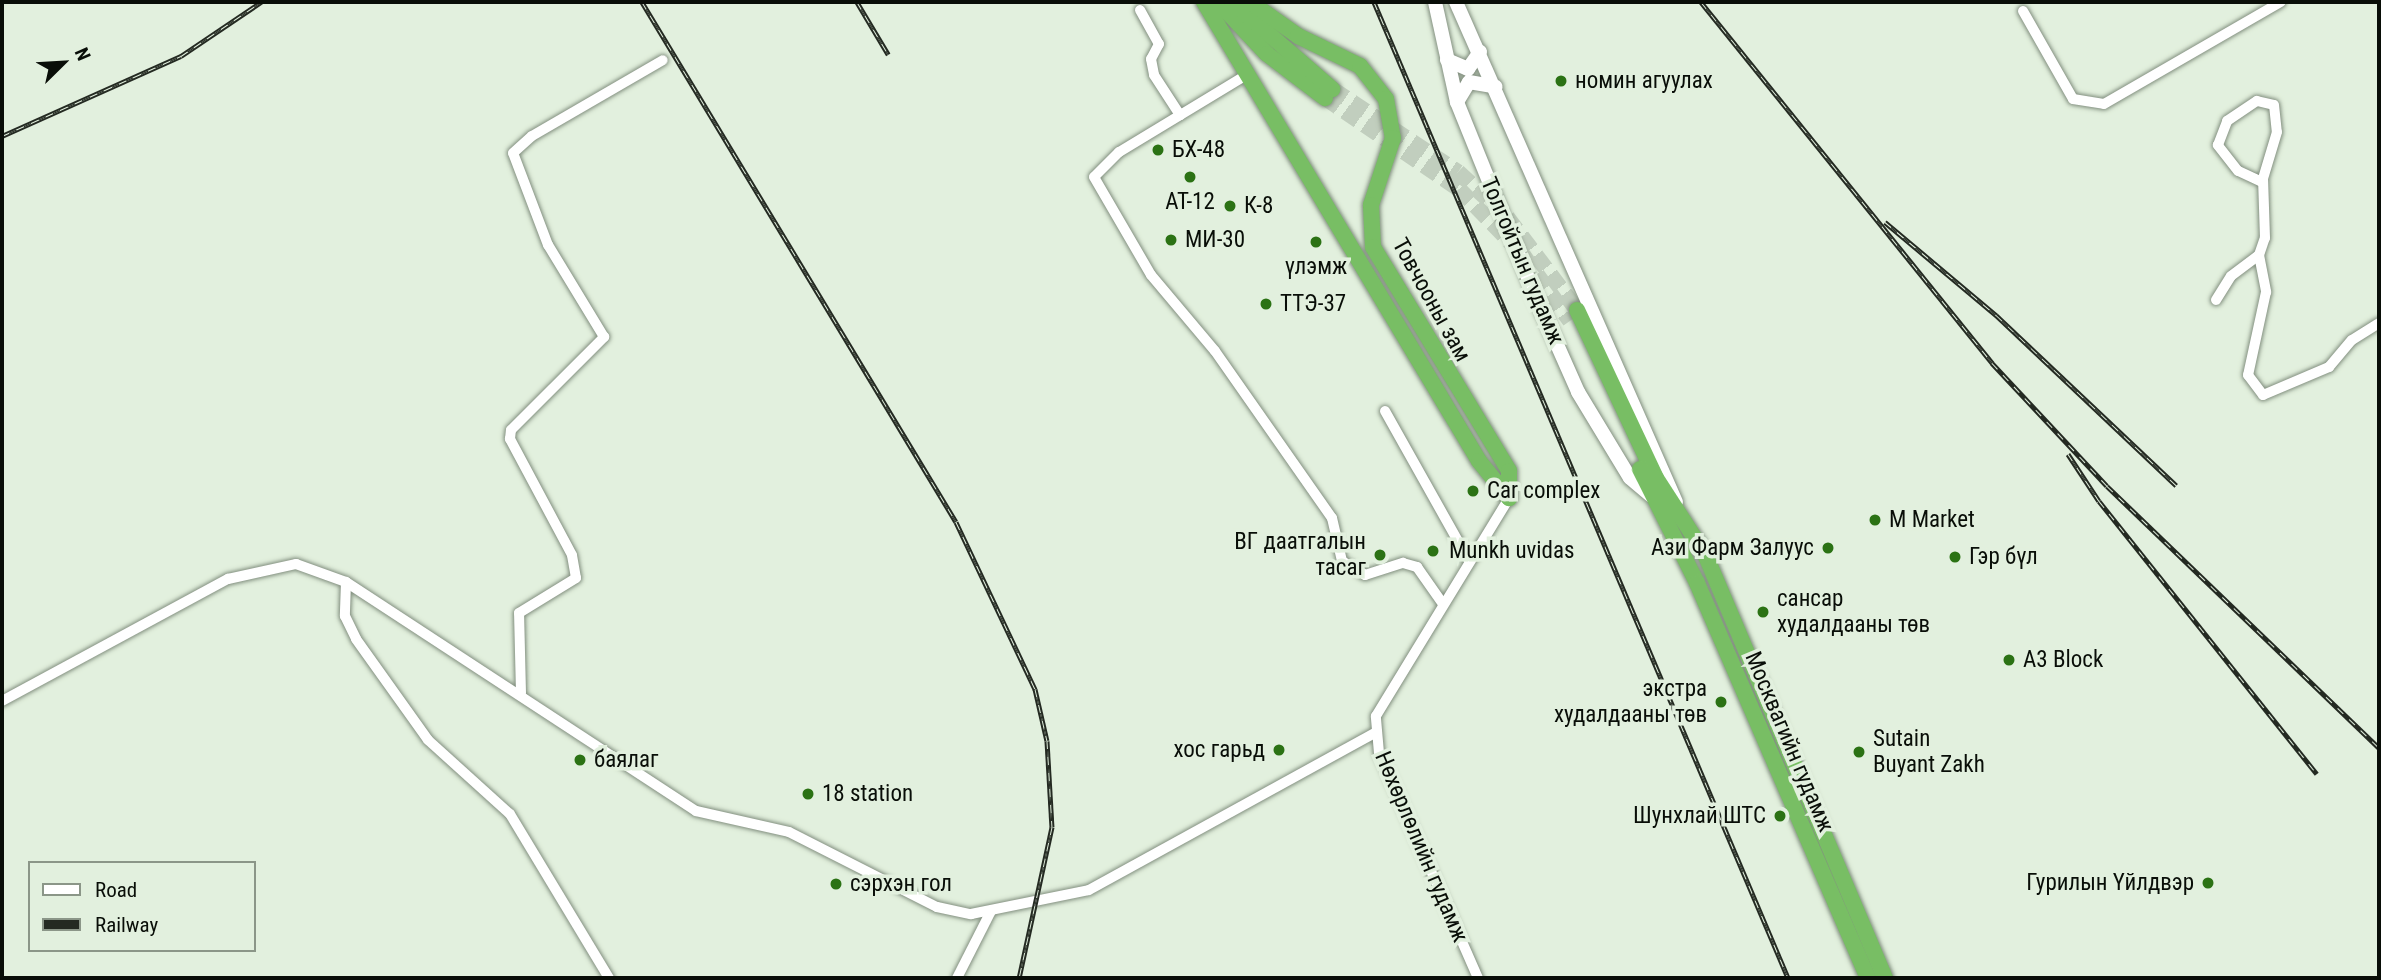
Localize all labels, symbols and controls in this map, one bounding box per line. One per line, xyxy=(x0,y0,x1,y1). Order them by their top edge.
north arrow xyxy=(28,28,98,98)
text: N xyxy=(70,44,96,64)
place label: номин агуулах xyxy=(1575,67,1713,95)
marker: номин агуулах xyxy=(1553,73,1569,89)
place label: БХ-48 xyxy=(1172,136,1225,164)
marker: БХ-48 xyxy=(1150,142,1166,158)
marker: АТ-12 xyxy=(1182,169,1198,185)
street label: Толгойтын гудамж xyxy=(1474,173,1570,349)
place label: АТ-12 xyxy=(1165,188,1215,216)
place label: К-8 xyxy=(1244,192,1273,220)
marker: К-8 xyxy=(1222,198,1238,214)
place label: МИ-30 xyxy=(1185,226,1245,254)
marker: МИ-30 xyxy=(1163,232,1179,248)
street label: Товчооны зам xyxy=(1386,233,1476,367)
marker: үлэмж xyxy=(1308,234,1324,250)
place label: үлэмж xyxy=(1285,253,1347,281)
place label: ТТЭ-37 xyxy=(1280,290,1346,318)
marker: ТТЭ-37 xyxy=(1258,296,1274,312)
place label: Car complex xyxy=(1487,477,1600,505)
marker: Car complex xyxy=(1465,483,1481,499)
place label: М Market xyxy=(1889,506,1975,534)
marker: М Market xyxy=(1867,512,1883,528)
place label: ВГ даатгалын тасаг xyxy=(1234,528,1366,582)
place label: Ази Фарм Залуус xyxy=(1651,534,1814,562)
place label: Munkh uvidas xyxy=(1449,537,1575,565)
marker: Ази Фарм Залуус xyxy=(1820,540,1836,556)
marker: Munkh uvidas xyxy=(1423,541,1443,561)
place label: Гэр бүл xyxy=(1969,543,2038,571)
marker: ВГ даатгалын тасаг xyxy=(1372,547,1388,563)
marker: Гэр бүл xyxy=(1947,549,1963,565)
place label: сансар худалдааны төв xyxy=(1777,585,1930,639)
marker: сансар худалдааны төв xyxy=(1755,604,1771,620)
place label: A3 Block xyxy=(2023,646,2103,674)
street label: Москвагийн гудамж xyxy=(1739,648,1839,836)
marker: A3 Block xyxy=(2001,652,2017,668)
place label: экстра худалдааны төв xyxy=(1554,675,1707,729)
marker: экстра худалдааны төв xyxy=(1713,694,1729,710)
place label: Sutain Buyant Zakh xyxy=(1873,725,1985,779)
place label: хос гарьд xyxy=(1173,736,1265,764)
marker: хос гарьд xyxy=(1271,742,1287,758)
marker: Sutain Buyant Zakh xyxy=(1851,744,1867,760)
place label: баялаг xyxy=(594,746,659,774)
street label: Нөхөрлөлийн гудамж xyxy=(1368,747,1474,947)
marker: баялаг xyxy=(572,752,588,768)
place label: 18 station xyxy=(822,780,913,808)
marker: 18 station xyxy=(800,786,816,802)
place label: Шунхлай ШТС xyxy=(1633,802,1766,830)
marker: Шунхлай ШТС xyxy=(1772,808,1788,824)
legend xyxy=(28,861,256,952)
place label: Гурилын Үйлдвэр xyxy=(2026,869,2194,897)
place label: сэрхэн гол xyxy=(850,870,952,898)
marker: Гурилын Үйлдвэр xyxy=(2200,875,2216,891)
marker: сэрхэн гол xyxy=(828,876,844,892)
text: Road xyxy=(95,878,137,902)
text: Railway xyxy=(95,913,158,937)

